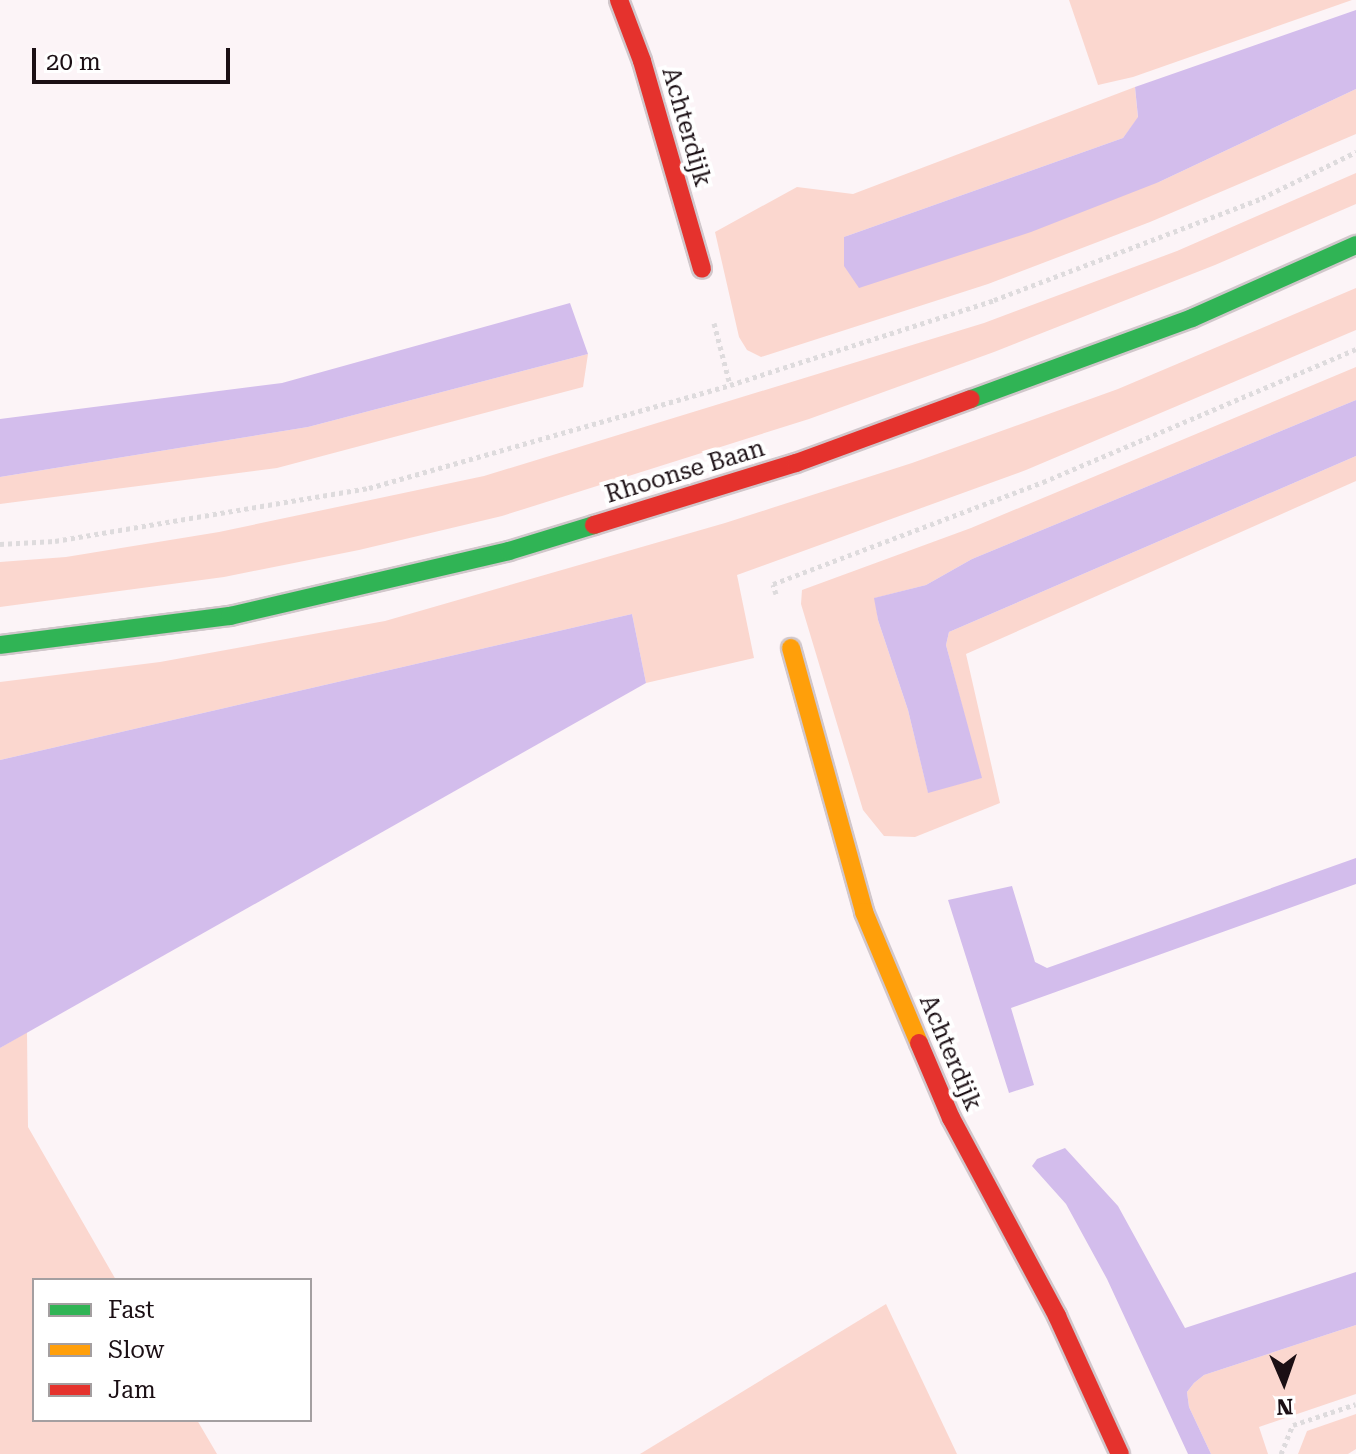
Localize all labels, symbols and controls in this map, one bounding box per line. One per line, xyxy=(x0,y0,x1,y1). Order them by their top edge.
scale bar xyxy=(36,32,234,82)
text: 20 m xyxy=(46,48,101,76)
street label: Achterdijk xyxy=(655,64,717,190)
street label: Rhoonse Baan xyxy=(602,434,768,510)
street label: Achterdijk xyxy=(913,991,987,1115)
legend xyxy=(32,1278,312,1422)
text: Fast xyxy=(108,1296,155,1324)
text: Slow xyxy=(108,1336,164,1364)
north arrow xyxy=(1244,1342,1324,1422)
text: Jam xyxy=(108,1376,156,1404)
text: N xyxy=(1276,1394,1294,1419)

